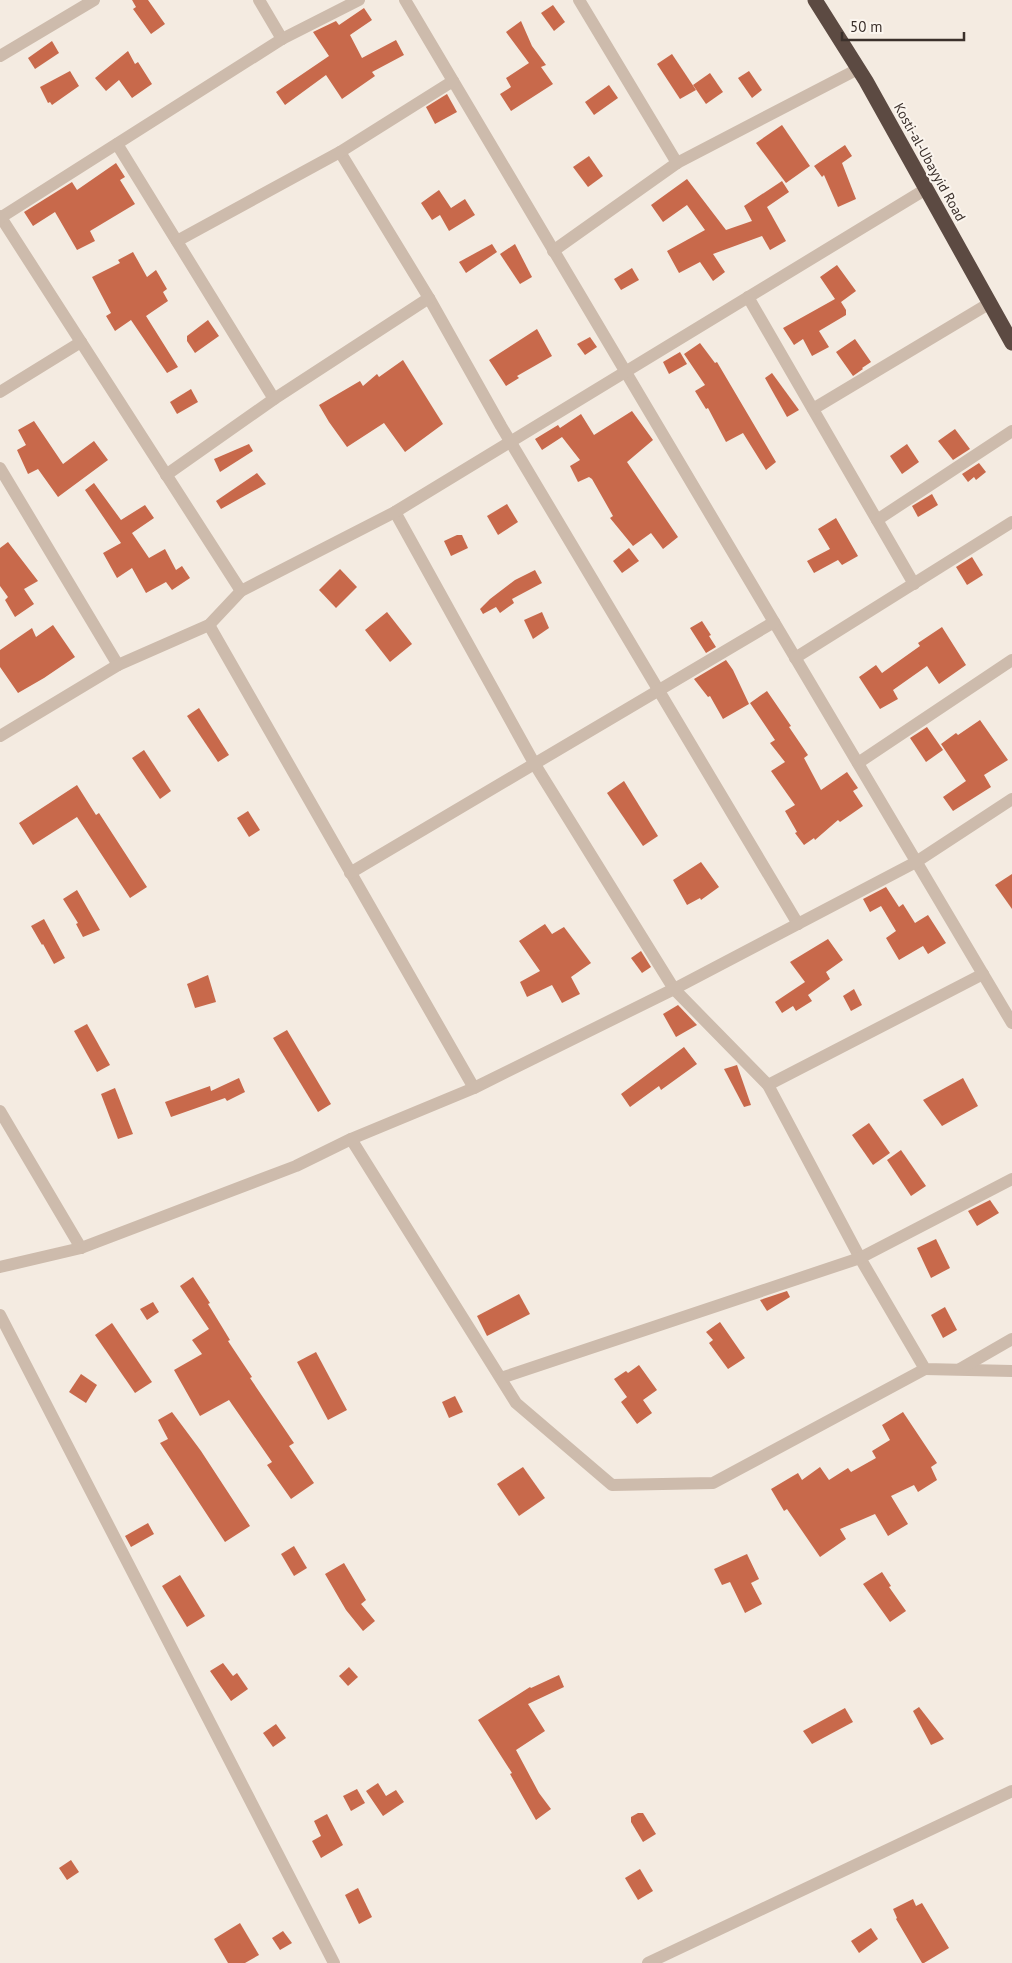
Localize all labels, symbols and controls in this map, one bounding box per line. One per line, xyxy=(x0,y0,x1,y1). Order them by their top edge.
scale bar xyxy=(842,10,964,42)
text: 50 m xyxy=(850,17,883,36)
street label: Kosti-al-Ubayyid Road xyxy=(890,100,970,224)

